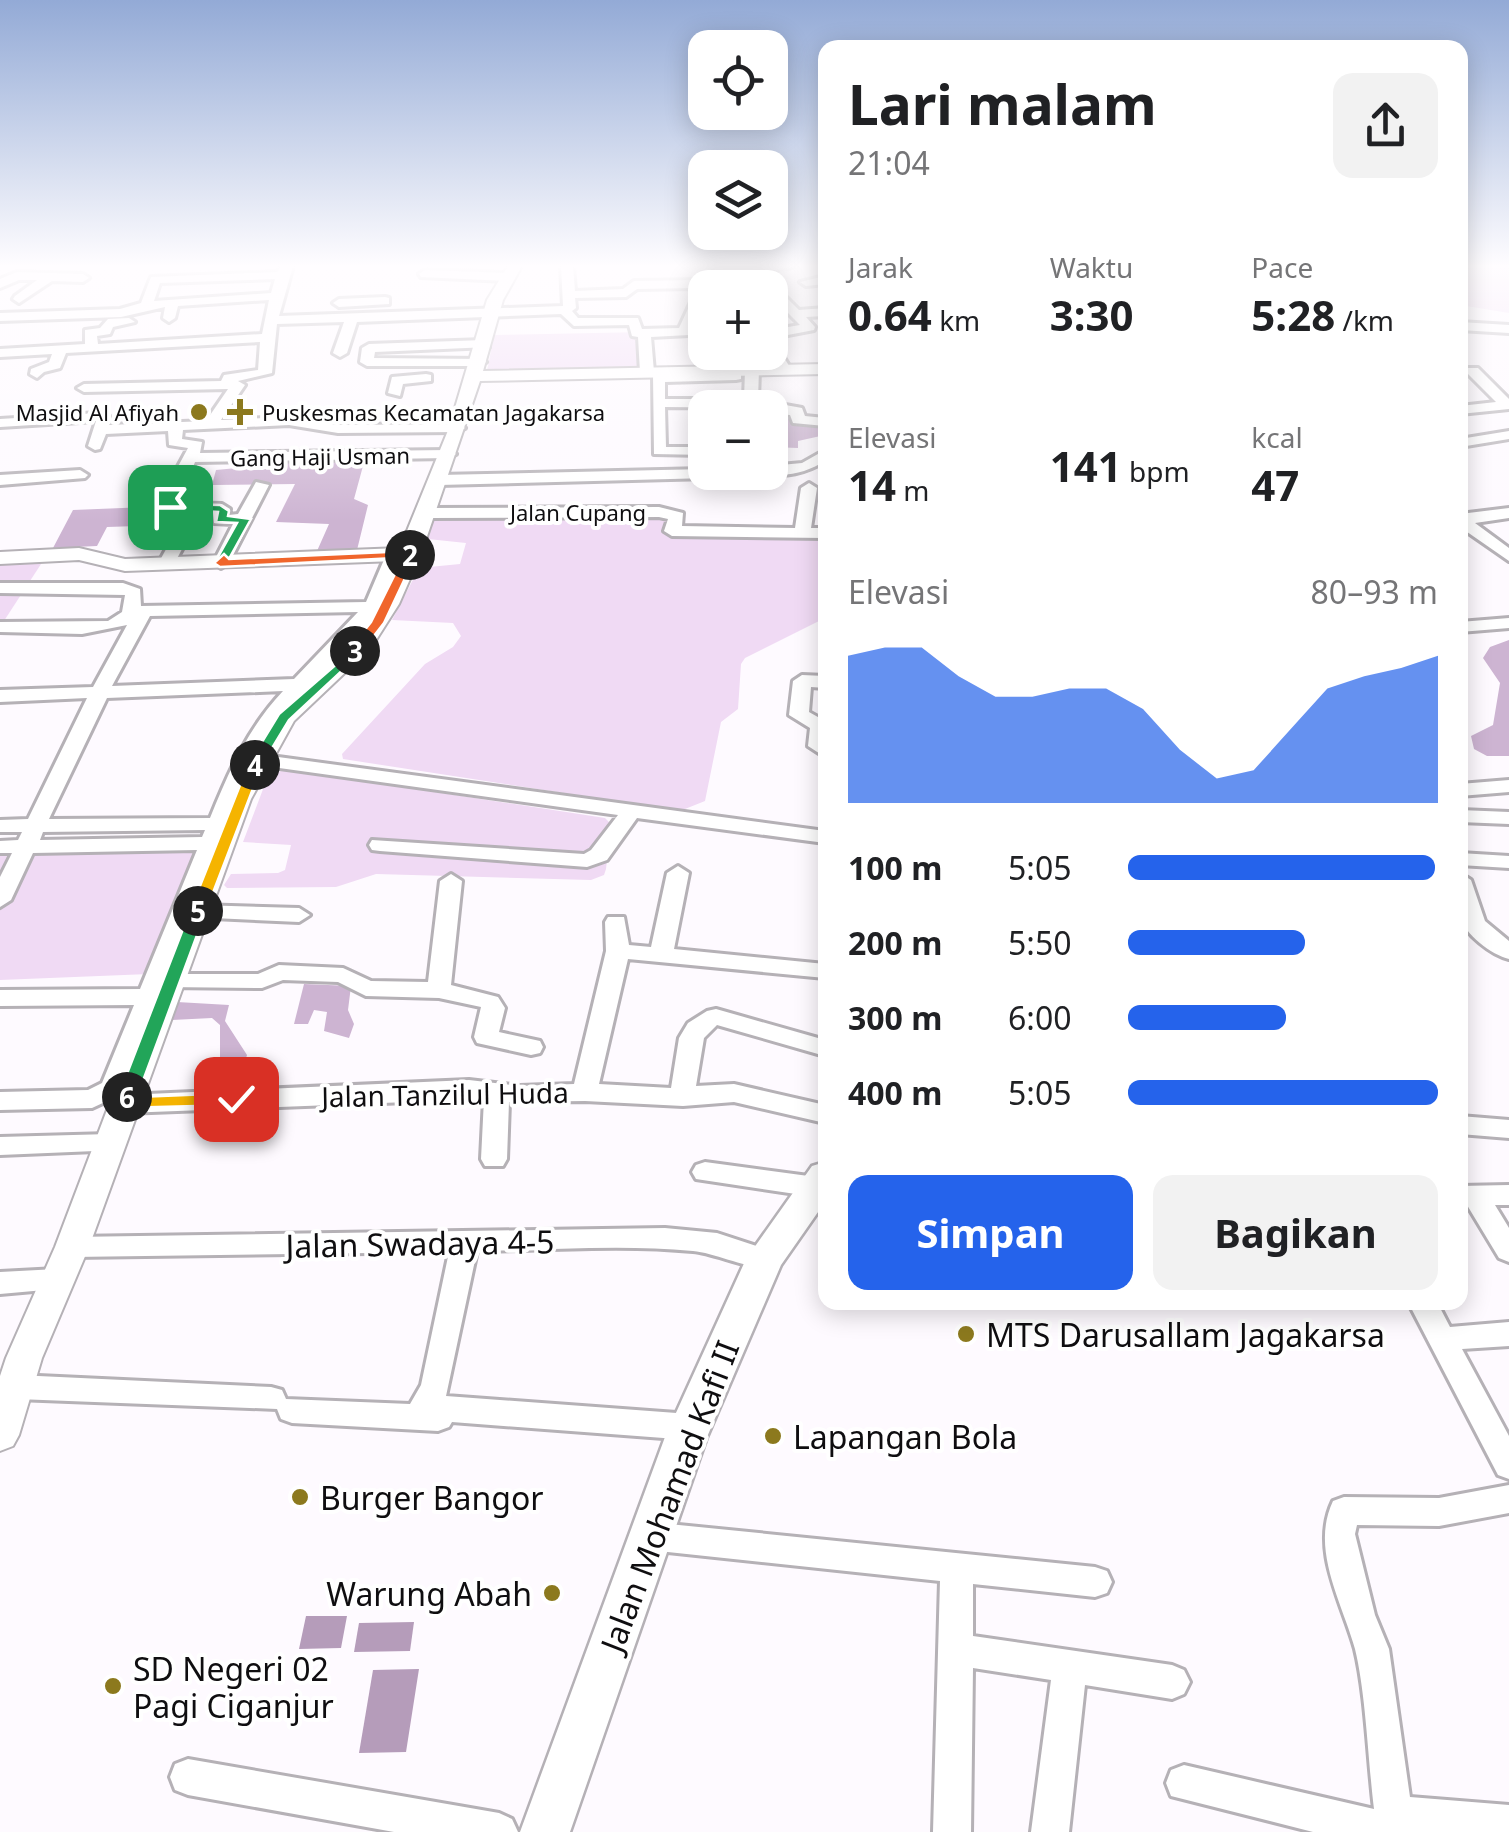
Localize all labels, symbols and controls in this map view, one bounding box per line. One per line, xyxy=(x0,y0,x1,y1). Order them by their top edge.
map controls xyxy=(688,30,788,490)
button: locate xyxy=(688,30,788,130)
text: Lari malam xyxy=(848,66,1157,141)
button: share xyxy=(1333,73,1438,178)
text: 21:04 xyxy=(848,141,930,184)
button: layers xyxy=(688,150,788,250)
text: Jarak xyxy=(848,248,913,286)
text: Waktu xyxy=(1050,248,1133,286)
text: Pace xyxy=(1251,248,1313,286)
button: + xyxy=(688,270,788,370)
text: 0.64 xyxy=(848,286,932,343)
text: 3:30 xyxy=(1050,286,1134,343)
text: 5:28 xyxy=(1251,286,1335,343)
text: km xyxy=(932,301,980,339)
text: /km xyxy=(1335,301,1394,339)
button: − xyxy=(688,390,788,490)
place label: Masjid Al Afiyah xyxy=(16,397,179,427)
place label: Puskesmas Kecamatan Jagakarsa xyxy=(262,397,605,427)
marker: Puskesmas Kecamatan Jagakarsa xyxy=(227,399,253,425)
marker: Masjid Al Afiyah xyxy=(188,401,210,423)
text: Elevasi xyxy=(848,418,937,456)
text: kcal xyxy=(1251,418,1303,456)
text: 141 xyxy=(1050,437,1122,494)
street label: Gang Haji Usman xyxy=(230,439,410,473)
text: bpm xyxy=(1122,452,1190,490)
text: 14 xyxy=(848,456,896,513)
text: 47 xyxy=(1251,456,1299,513)
pin xyxy=(128,465,213,550)
text: m xyxy=(896,471,930,509)
icon: arrive xyxy=(143,480,198,535)
street label: Jalan Cupang xyxy=(508,497,646,527)
pin: 2 xyxy=(385,530,435,580)
text: 2 xyxy=(402,536,418,574)
text: Elevasi xyxy=(848,570,949,613)
text: 80–93 m xyxy=(1311,570,1438,613)
pin: 3 xyxy=(330,626,380,676)
text: 3 xyxy=(347,632,363,670)
pin: 4 xyxy=(230,740,280,790)
text: 4 xyxy=(247,746,263,784)
text: 100 m xyxy=(848,846,942,889)
text: 5:05 xyxy=(1008,846,1072,889)
pin: 5 xyxy=(173,886,223,936)
text: 5 xyxy=(190,892,206,930)
text: 200 m xyxy=(848,921,942,964)
text: 5:50 xyxy=(1008,921,1072,964)
text: 300 m xyxy=(848,996,942,1039)
text: 6:00 xyxy=(1008,996,1072,1039)
pin xyxy=(194,1057,279,1142)
text: 400 m xyxy=(848,1071,942,1114)
text: 5:05 xyxy=(1008,1071,1072,1114)
pin: 6 xyxy=(102,1072,152,1122)
icon: check xyxy=(209,1072,264,1127)
street label: Jalan Tanzilul Huda xyxy=(318,1073,569,1115)
text: 6 xyxy=(119,1078,135,1116)
button: Simpan xyxy=(848,1175,1133,1290)
button: Bagikan xyxy=(1153,1175,1438,1290)
street label: Jalan Swadaya 4-5 xyxy=(282,1219,555,1267)
place label: MTS Darusallam Jagakarsa xyxy=(986,1313,1385,1356)
marker: MTS Darusallam Jagakarsa xyxy=(955,1323,977,1345)
street label: Jalan Mohamad Kafi II xyxy=(589,1334,748,1661)
place label: Lapangan Bola xyxy=(793,1415,1017,1458)
marker: Lapangan Bola xyxy=(762,1425,784,1447)
place label: Burger Bangor xyxy=(320,1476,544,1519)
marker: Burger Bangor xyxy=(289,1486,311,1508)
place label: Warung Abah xyxy=(326,1572,532,1615)
marker: Warung Abah xyxy=(541,1582,563,1604)
place label: SD Negeri 02 Pagi Ciganjur xyxy=(133,1647,334,1727)
marker: SD Negeri 02 Pagi Ciganjur xyxy=(102,1675,124,1697)

